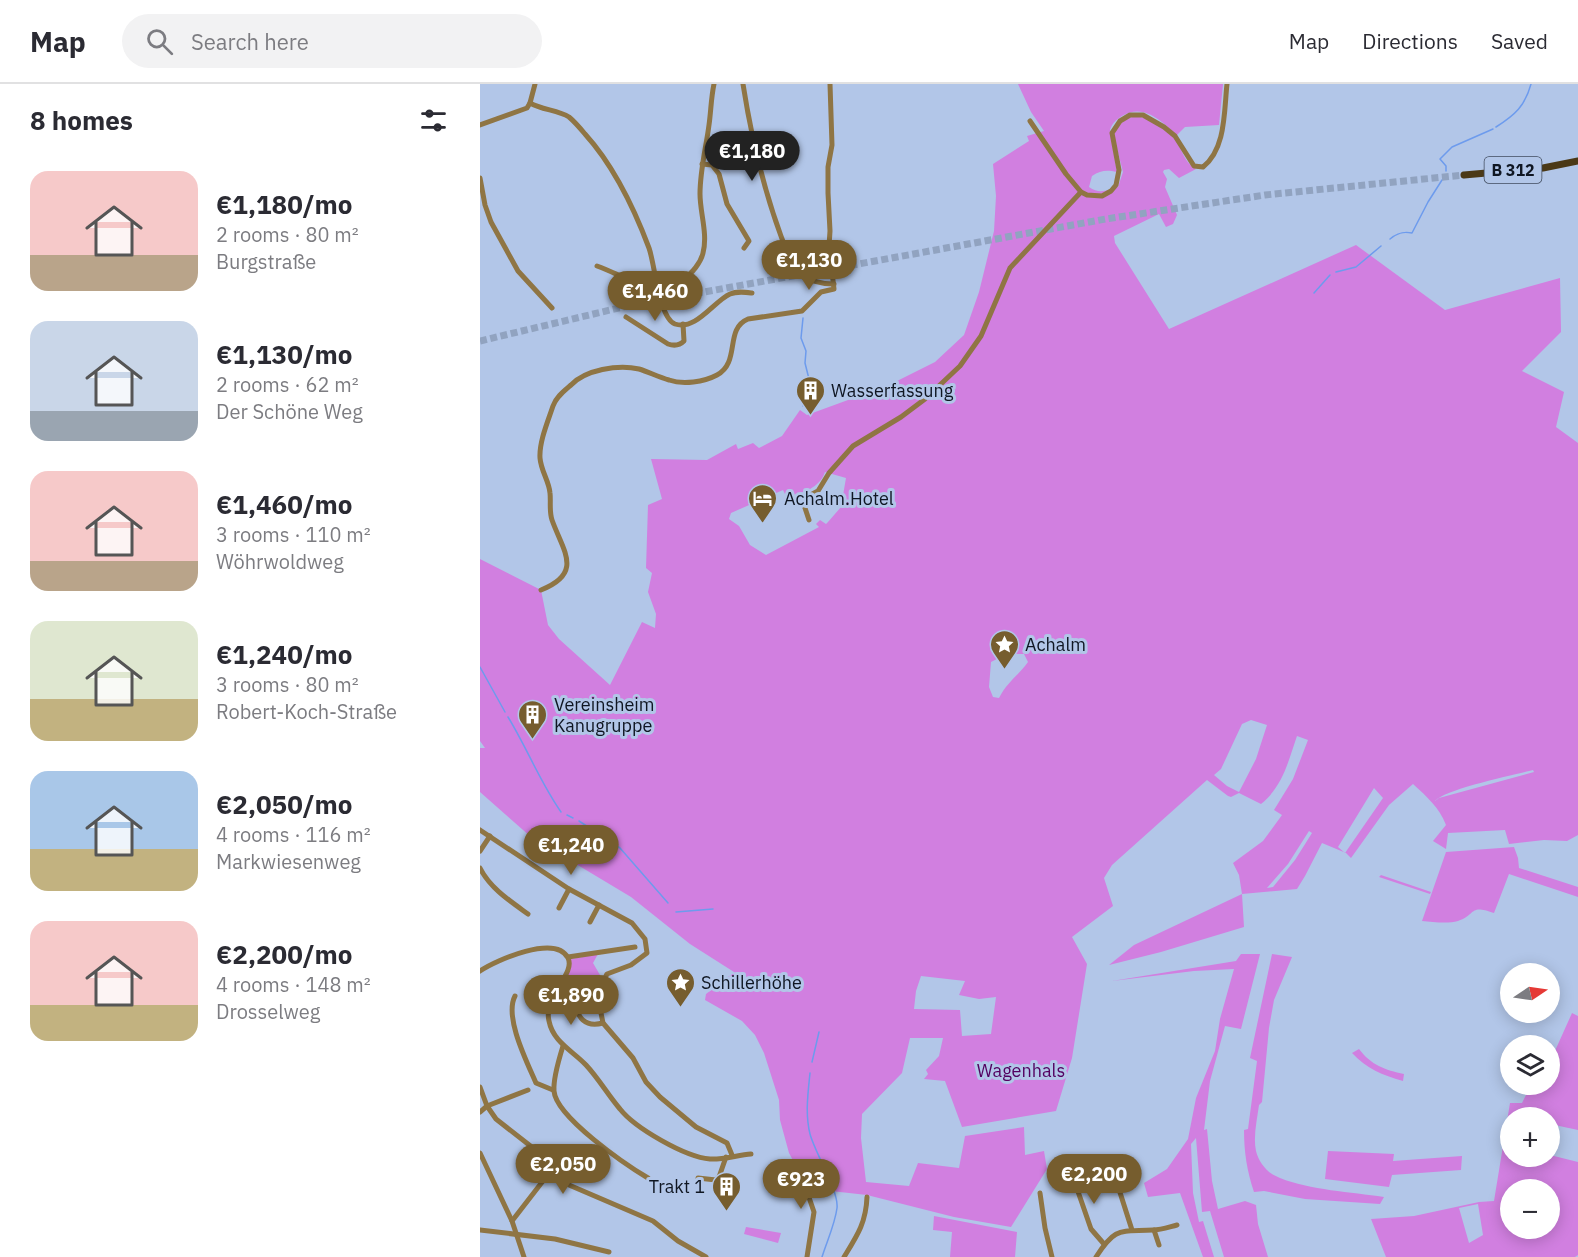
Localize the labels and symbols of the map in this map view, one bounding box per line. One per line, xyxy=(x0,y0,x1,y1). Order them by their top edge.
pin: €1,180 xyxy=(703,131,801,182)
road number: B 312 xyxy=(1484,157,1542,183)
pin: €1,130 xyxy=(760,240,858,291)
pin: €1,460 xyxy=(606,271,704,322)
building icon: Wasserfassung xyxy=(794,374,826,416)
place label: Wasserfassung xyxy=(831,379,954,402)
hotel icon: Achalm.Hotel xyxy=(747,482,779,524)
place label: Achalm.Hotel xyxy=(784,487,894,510)
place icon: Achalm xyxy=(988,628,1020,670)
place label: Achalm xyxy=(1025,633,1086,656)
place label: Vereinsheim Kanugruppe xyxy=(554,693,655,737)
building icon: Vereinsheim Kanugruppe xyxy=(517,698,549,740)
pin: €1,240 xyxy=(522,825,620,876)
north arrow xyxy=(1500,963,1560,1023)
place icon: Schillerhöhe xyxy=(664,966,696,1008)
place label: Schillerhöhe xyxy=(701,971,802,994)
pin: €1,890 xyxy=(522,975,620,1026)
park label: Wagenhals xyxy=(977,1059,1065,1082)
pin: €2,050 xyxy=(514,1144,612,1195)
pin: €2,200 xyxy=(1045,1154,1143,1205)
pin: €923 xyxy=(765,1159,837,1210)
building icon: Trakt 1 xyxy=(710,1170,742,1212)
place label: Trakt 1 xyxy=(649,1175,705,1198)

